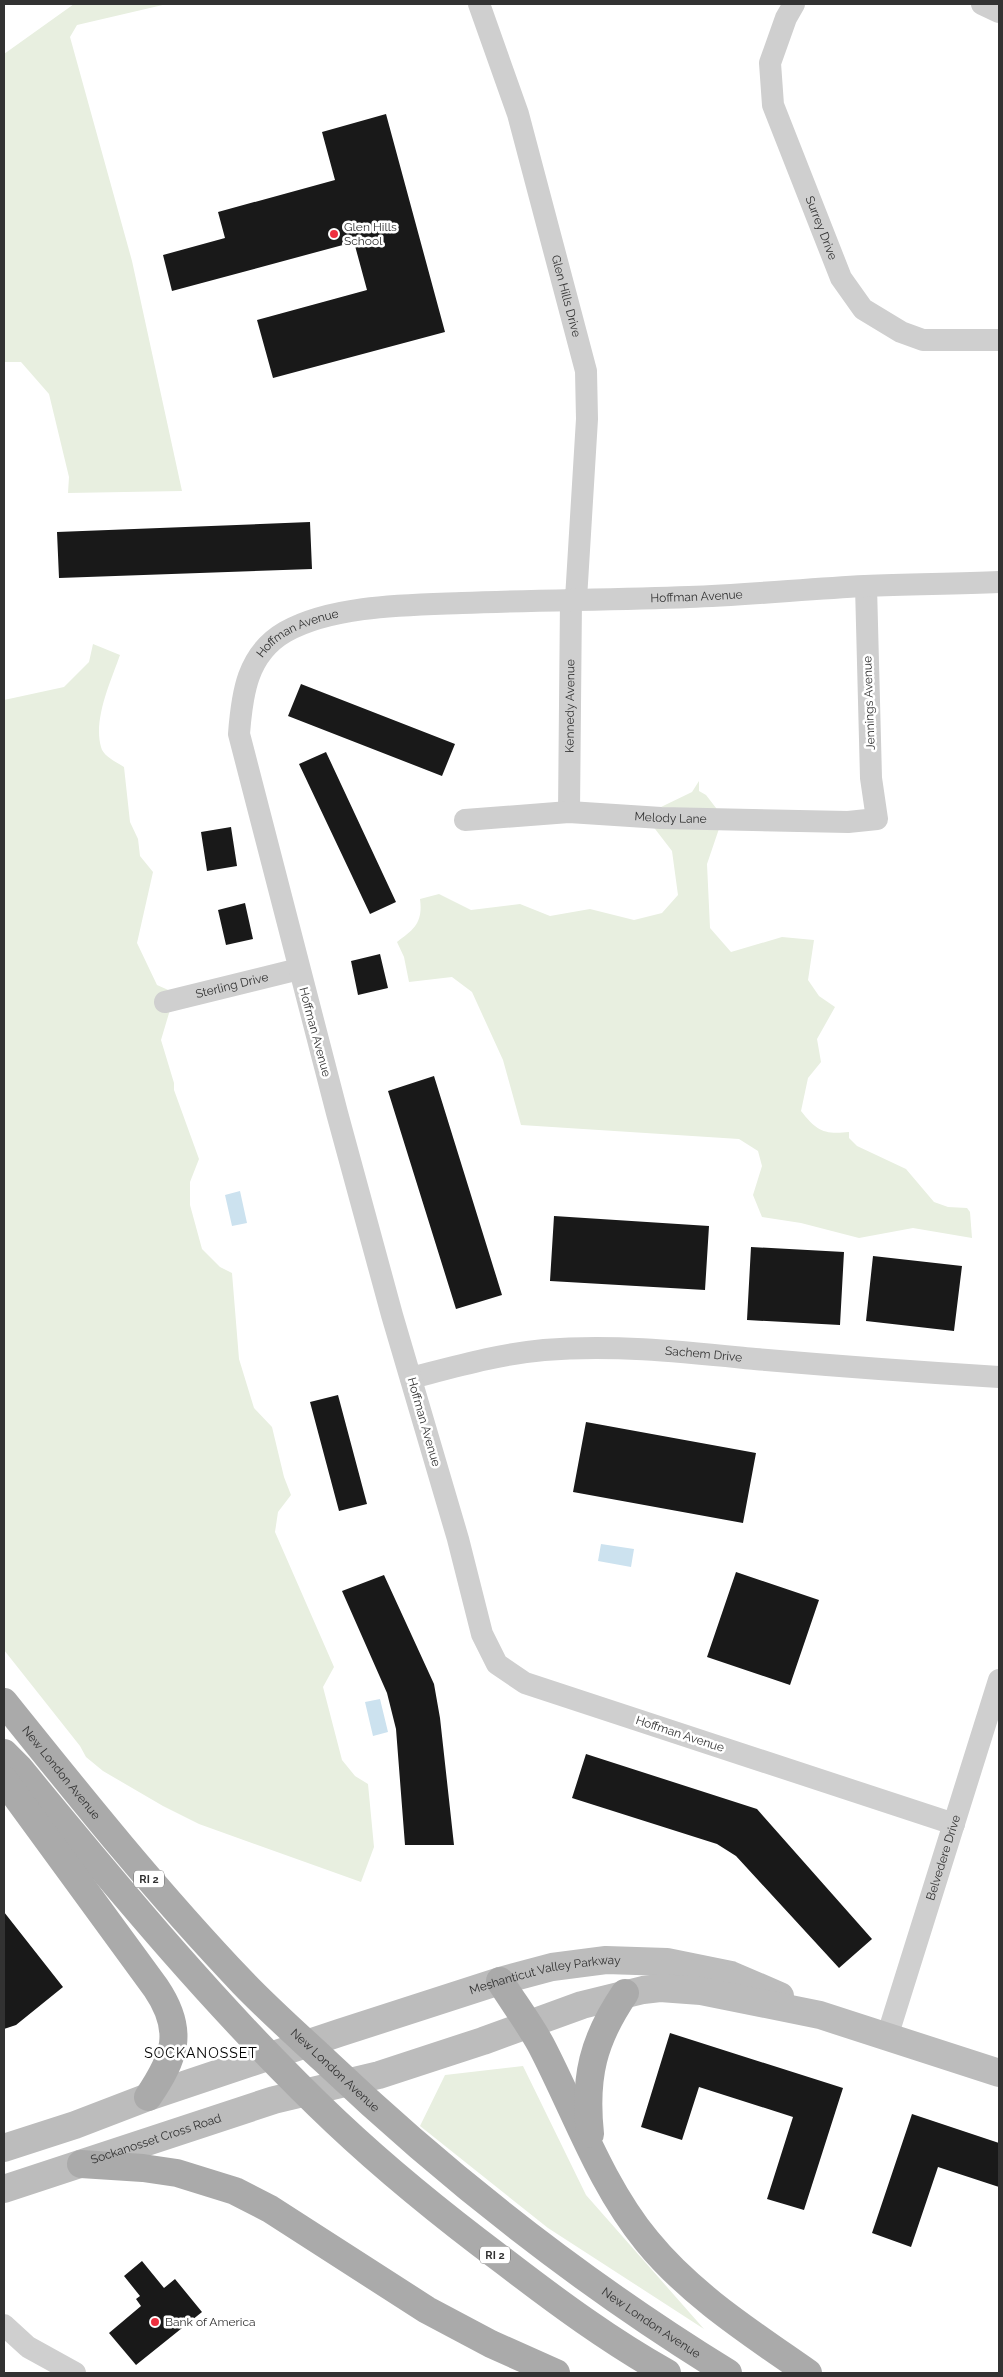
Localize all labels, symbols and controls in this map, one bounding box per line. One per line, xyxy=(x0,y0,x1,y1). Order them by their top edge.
street label: Surrey Drive xyxy=(802,194,840,262)
place label: Glen Hills School xyxy=(344,220,397,248)
marker: Glen Hills School xyxy=(328,228,340,240)
street label: Glen Hills Drive xyxy=(549,253,584,339)
street label: Hoffman Avenue xyxy=(650,587,743,605)
street label: Hoffman Avenue xyxy=(253,606,340,660)
street label: Jennings Avenue xyxy=(860,656,878,750)
street label: Kennedy Avenue xyxy=(563,659,577,753)
street label: Melody Lane xyxy=(634,809,707,826)
street label: Sterling Drive xyxy=(194,970,270,1001)
street label: Hoffman Avenue xyxy=(296,986,334,1078)
street label: Sachem Drive xyxy=(665,1344,743,1365)
street label: Hoffman Avenue xyxy=(405,1376,443,1468)
street label: Hoffman Avenue xyxy=(634,1713,726,1755)
street label: New London Avenue xyxy=(19,1723,103,1822)
street label: Belvedere Drive xyxy=(923,1813,963,1902)
road number: RI 2 xyxy=(134,1870,164,1888)
street label: Meshanticut Valley Parkway xyxy=(468,1953,621,1997)
street label: New London Avenue xyxy=(288,2026,382,2115)
district label: SOCKANOSSET xyxy=(144,2045,258,2061)
street label: Sockanosset Cross Road xyxy=(89,2111,223,2167)
road number: RI 2 xyxy=(480,2246,510,2264)
street label: New London Avenue xyxy=(599,2285,703,2361)
place label: Bank of America xyxy=(165,2315,256,2329)
marker: Bank of America xyxy=(149,2316,161,2328)

